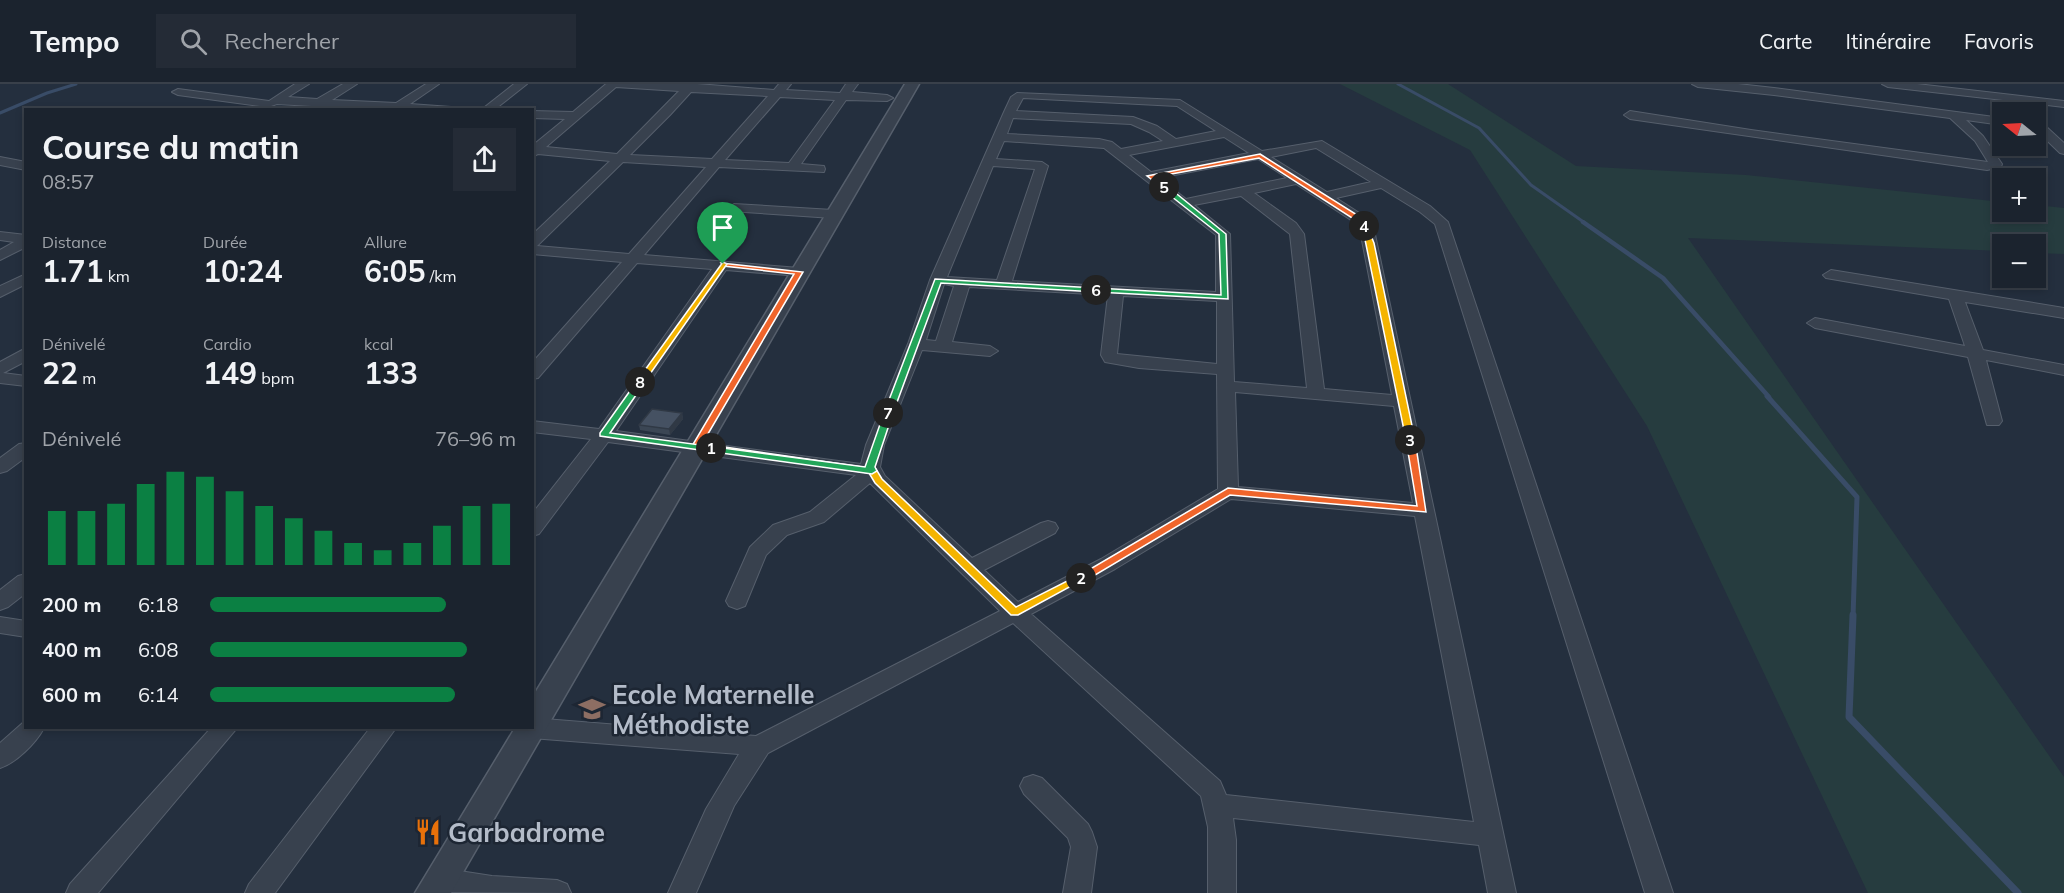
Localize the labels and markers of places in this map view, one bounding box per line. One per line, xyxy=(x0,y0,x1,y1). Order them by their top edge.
pin: 5 xyxy=(1149,172,1179,202)
pin xyxy=(697,202,748,264)
pin: 4 xyxy=(1349,211,1379,241)
pin: 6 xyxy=(1081,275,1111,305)
pin: 8 xyxy=(625,367,655,397)
pin: 7 xyxy=(873,398,903,428)
pin: 3 xyxy=(1395,425,1425,455)
pin: 1 xyxy=(696,433,726,463)
pin: 2 xyxy=(1066,563,1096,593)
place label: Ecole Maternelle Méthodiste xyxy=(612,678,814,741)
school or university icon: Ecole Maternelle Méthodiste xyxy=(577,694,607,724)
place label: Garbadrome xyxy=(448,816,605,849)
restaurant icon: Garbadrome xyxy=(413,817,443,847)

